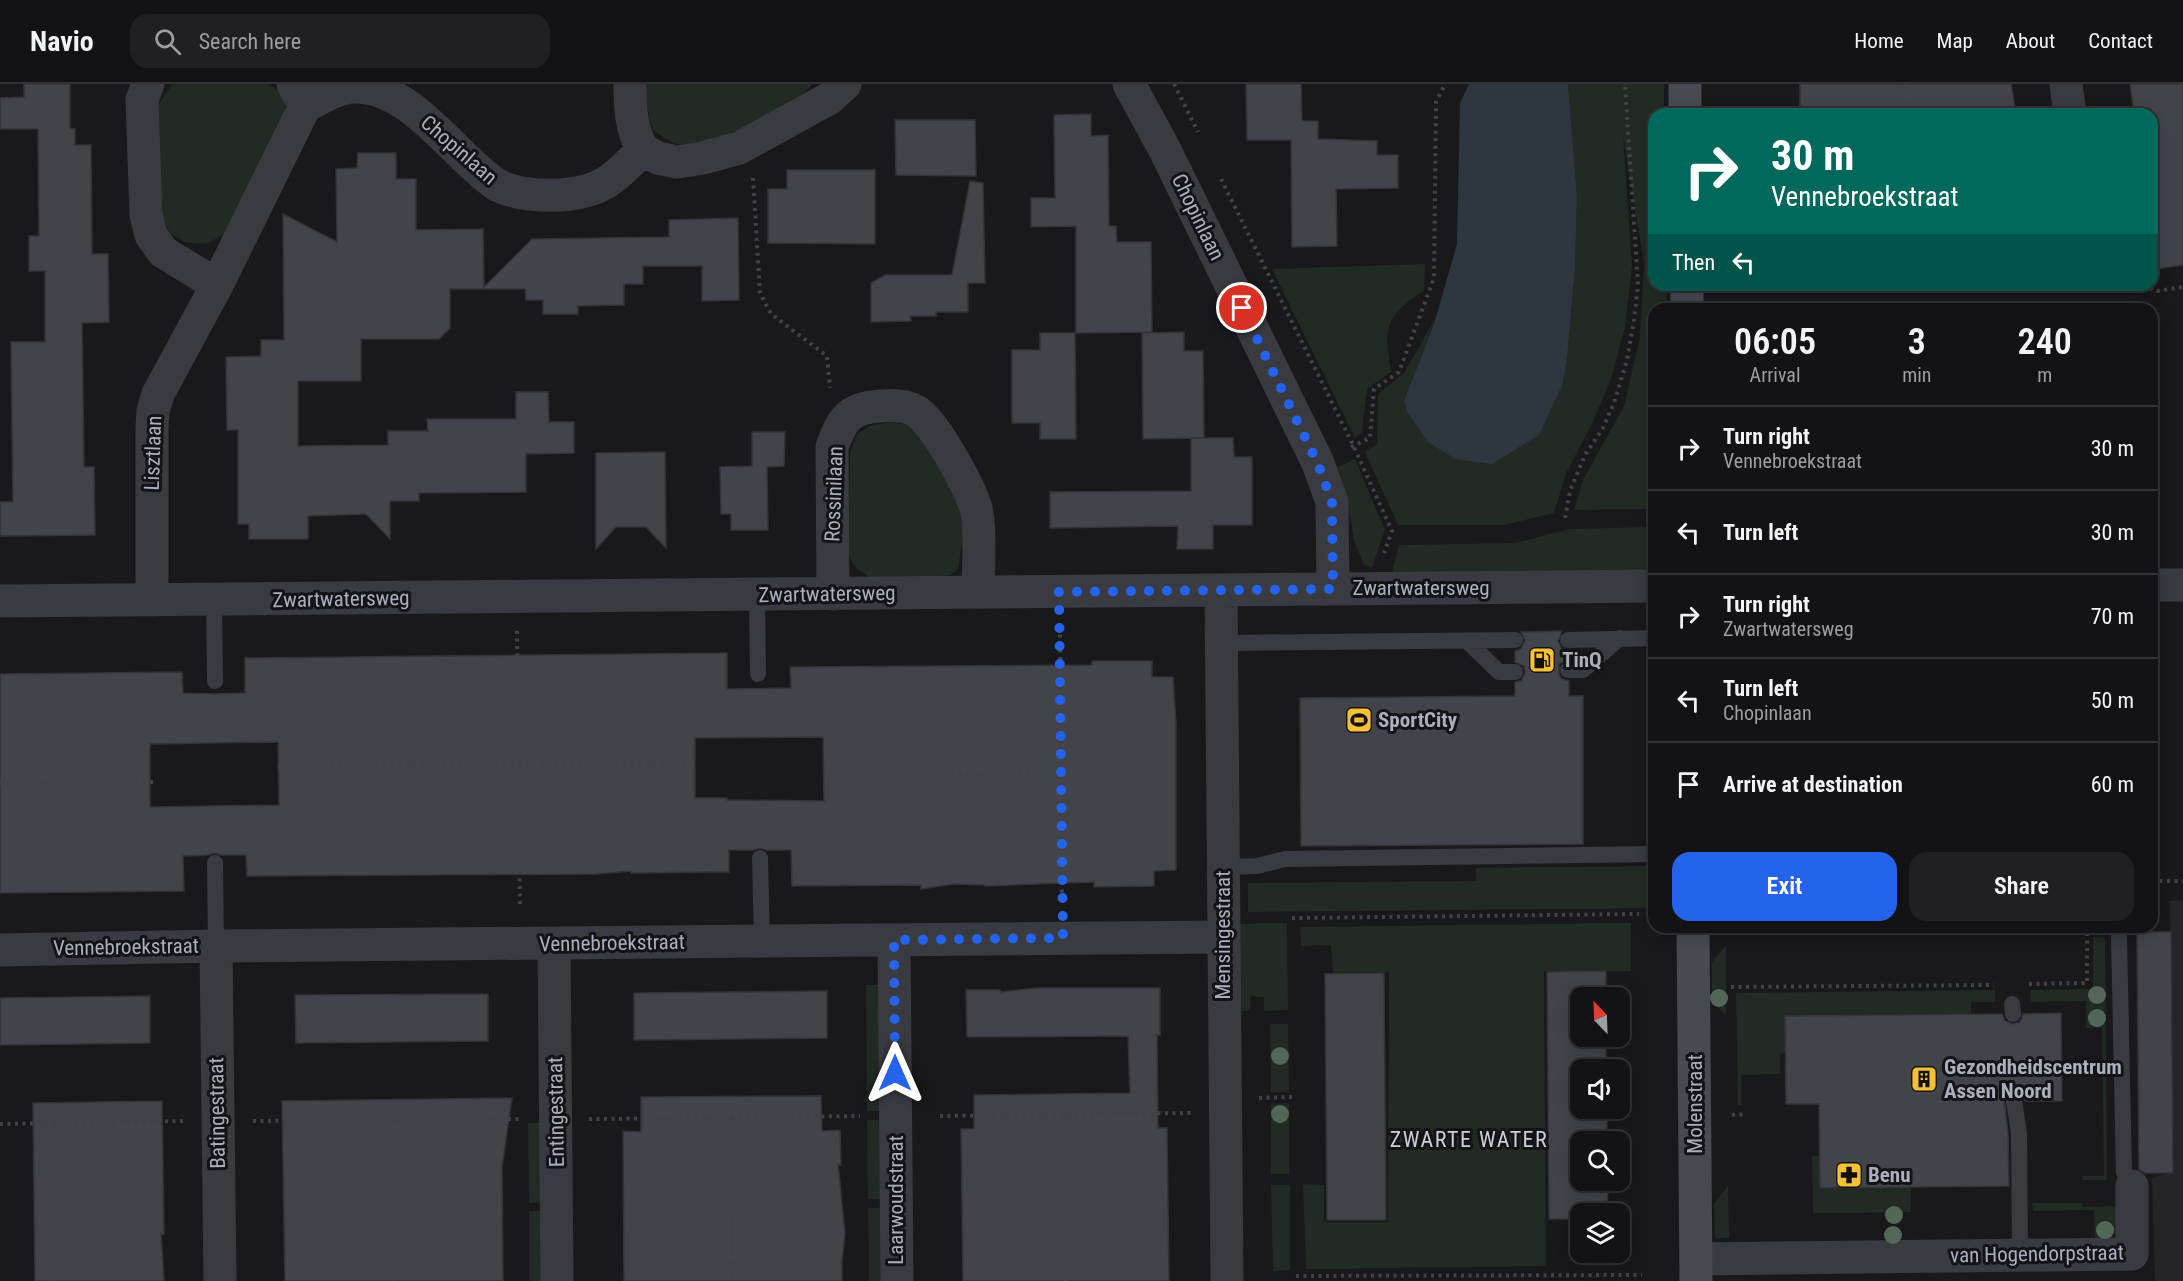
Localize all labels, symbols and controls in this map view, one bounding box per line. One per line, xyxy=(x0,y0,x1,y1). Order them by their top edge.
search box xyxy=(130,14,550,68)
text: Navio xyxy=(30,25,94,58)
icon: search xyxy=(151,25,184,58)
text: Search here xyxy=(199,29,301,54)
text: Home xyxy=(1854,29,1904,53)
text: Map xyxy=(1937,29,1973,53)
text: About xyxy=(2006,29,2055,53)
text: Contact xyxy=(2088,29,2153,53)
street label: Chopinlaan xyxy=(416,110,502,190)
text: 30 m xyxy=(1771,131,1854,180)
icon: right xyxy=(1672,132,1750,210)
street label: Chopinlaan xyxy=(1167,170,1229,264)
text: Vennebroekstraat xyxy=(1771,181,1959,213)
icon: left xyxy=(1727,246,1760,279)
text: Then xyxy=(1672,250,1715,275)
pin xyxy=(1216,282,1267,333)
icon: arrive xyxy=(1225,291,1258,324)
text: 06:05 xyxy=(1734,321,1816,363)
text: 3 xyxy=(1908,321,1926,363)
text: 240 xyxy=(2018,321,2072,363)
text: Arrival xyxy=(1750,363,1801,387)
text: min xyxy=(1902,363,1931,387)
text: m xyxy=(2037,363,2052,387)
street label: Lisztlaan xyxy=(140,415,166,491)
text: Turn right xyxy=(1723,424,1810,449)
icon: right xyxy=(1672,432,1705,465)
text: 30 m xyxy=(2091,436,2134,461)
street label: Rossinilaan xyxy=(820,446,848,542)
text: Vennebroekstraat xyxy=(1723,449,1862,473)
icon: left xyxy=(1672,516,1705,549)
text: Turn left xyxy=(1723,520,1798,545)
text: 30 m xyxy=(2091,520,2134,545)
street label: Zwartwatersweg xyxy=(1352,576,1490,600)
street label: Zwartwatersweg xyxy=(758,581,896,607)
street label: Zwartwatersweg xyxy=(272,586,410,612)
text: Turn right xyxy=(1723,592,1810,617)
icon: right xyxy=(1672,600,1705,633)
text: 70 m xyxy=(2091,604,2134,629)
text: Zwartwatersweg xyxy=(1723,617,1854,641)
fuel station icon: TinQ xyxy=(1527,645,1557,675)
place label: TinQ xyxy=(1562,648,1602,672)
text: Turn left xyxy=(1723,676,1798,701)
icon: left xyxy=(1672,684,1705,717)
text: 50 m xyxy=(2091,688,2134,713)
text: Chopinlaan xyxy=(1723,701,1812,725)
sports icon: SportCity xyxy=(1344,705,1374,735)
place label: SportCity xyxy=(1378,708,1458,732)
icon: arrive xyxy=(1672,768,1705,801)
text: Arrive at destination xyxy=(1723,772,1903,797)
text: 60 m xyxy=(2091,772,2134,797)
button: Exit xyxy=(1672,852,1897,921)
button: Share xyxy=(1909,852,2134,921)
street label: Mensingestraat xyxy=(1211,871,1235,999)
street label: Vennebroekstraat xyxy=(539,930,685,956)
street label: Vennebroekstraat xyxy=(53,934,199,960)
north arrow xyxy=(1570,987,1630,1047)
map controls xyxy=(1570,987,1630,1263)
position arrow xyxy=(863,1041,927,1105)
street label: Molenstraat xyxy=(1683,1054,1707,1154)
place label: Gezondheidscentrum Assen Noord xyxy=(1944,1055,2122,1103)
street label: Batingestraat xyxy=(204,1057,230,1169)
street label: Entingestraat xyxy=(543,1057,569,1167)
button: sound xyxy=(1570,1059,1630,1119)
building icon: Gezondheidscentrum Assen Noord xyxy=(1909,1064,1939,1094)
district label: ZWARTE WATER xyxy=(1390,1127,1548,1152)
button: search xyxy=(1570,1131,1630,1191)
street label: Laarwoudstraat xyxy=(884,1135,908,1265)
pharmacy icon: Benu xyxy=(1834,1160,1864,1190)
place label: Benu xyxy=(1868,1163,1911,1187)
button: layers xyxy=(1570,1203,1630,1263)
street label: van Hogendorpstraat xyxy=(1950,1240,2124,1268)

